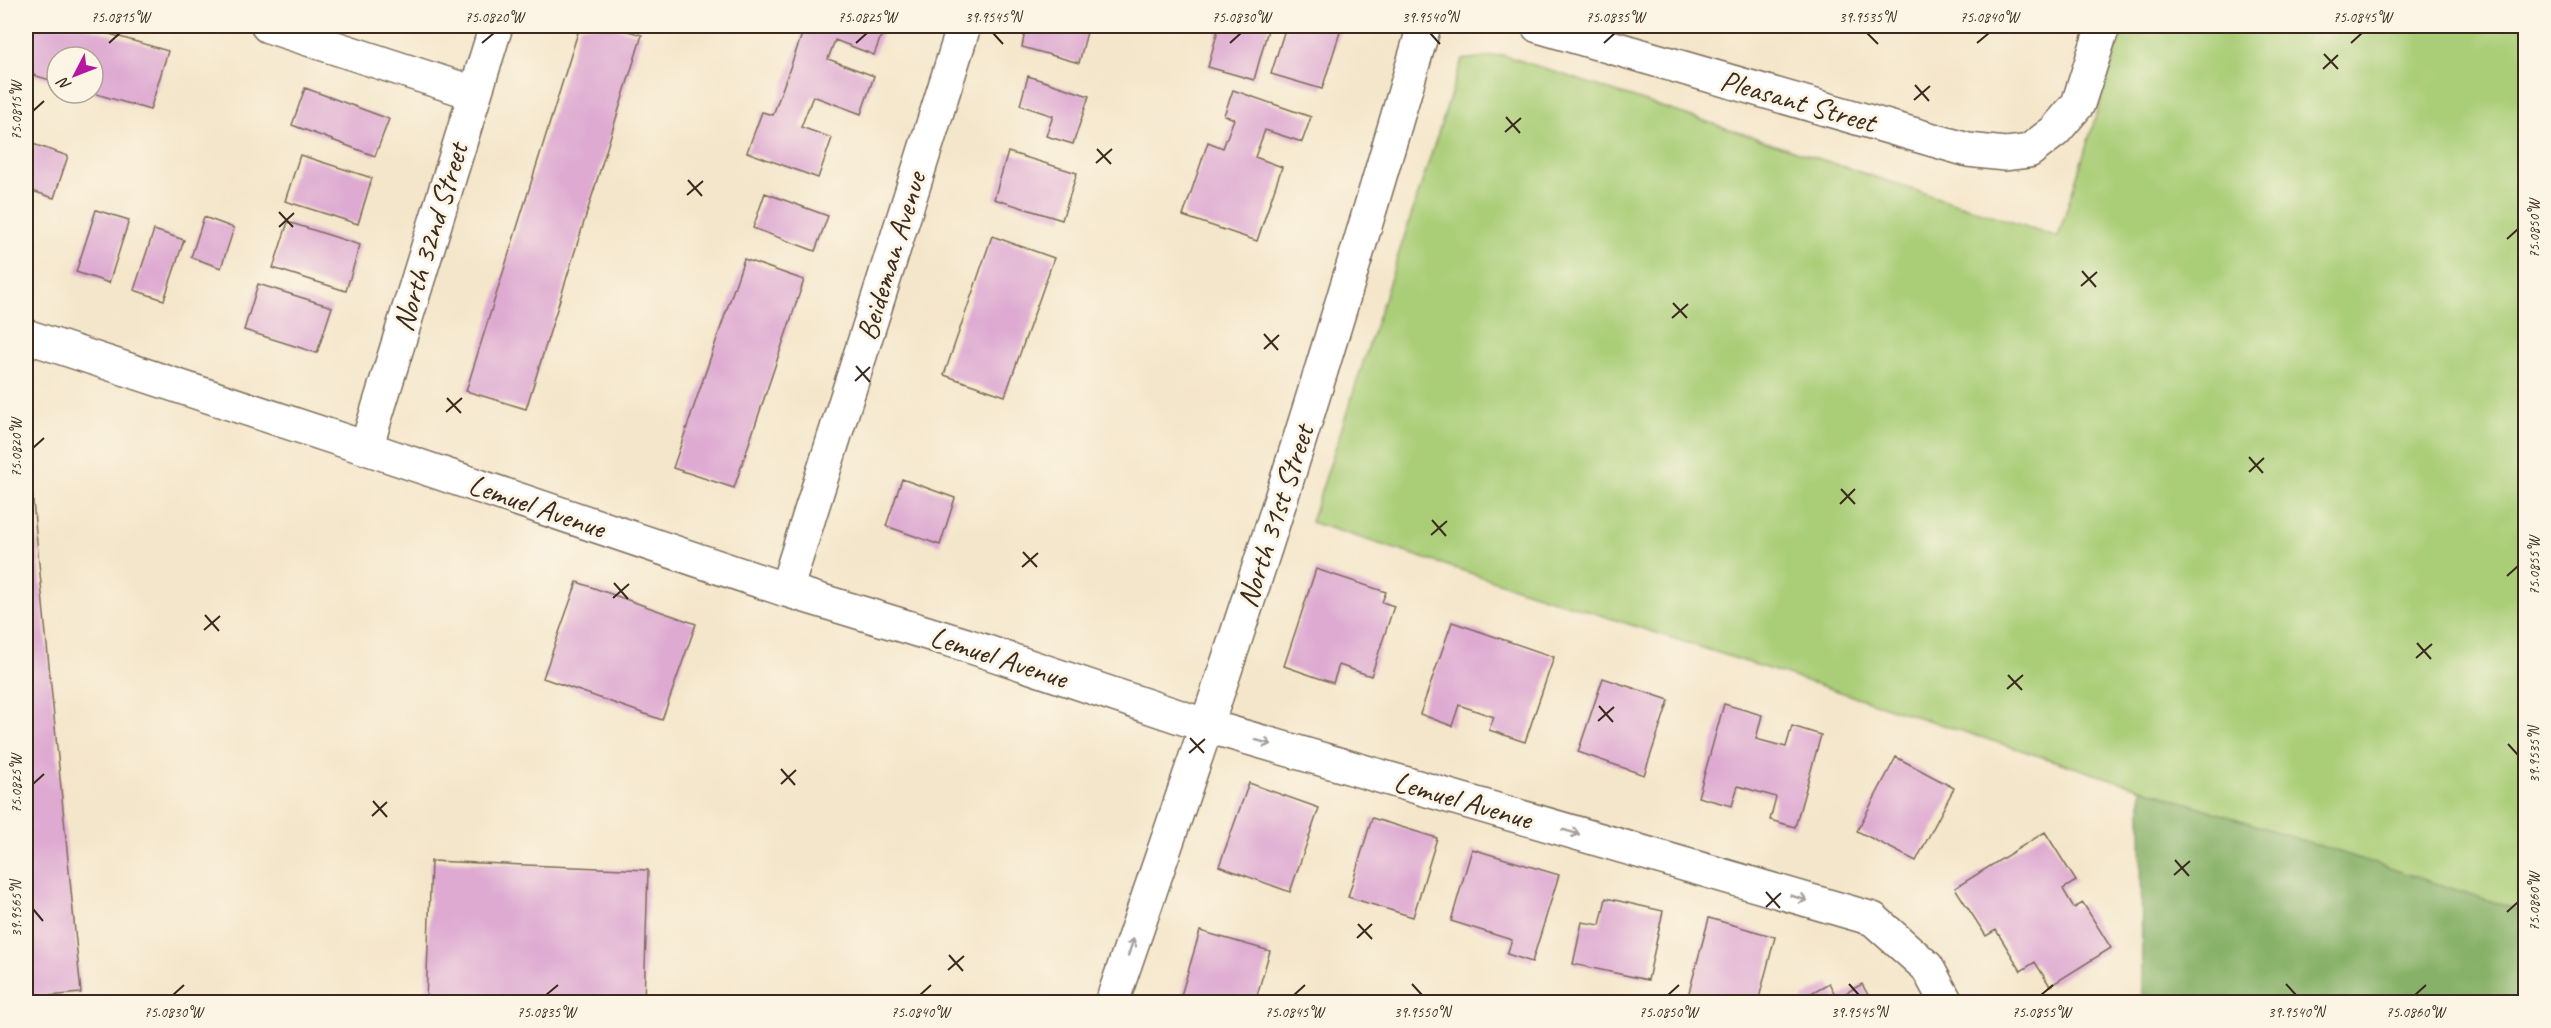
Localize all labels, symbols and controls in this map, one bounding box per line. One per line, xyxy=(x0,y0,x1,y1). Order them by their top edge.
text: 75.0815°W xyxy=(91,8,152,27)
text: 75.0820°W xyxy=(465,8,526,27)
text: 75.0825°W xyxy=(838,8,899,27)
text: 39.9545°N xyxy=(965,8,1024,27)
text: 75.0830°W xyxy=(1212,8,1273,27)
text: 39.9540°N xyxy=(1402,8,1461,27)
text: 75.0835°W xyxy=(1586,8,1647,27)
text: 39.9535°N xyxy=(1839,8,1898,27)
text: 75.0840°W xyxy=(1960,8,2021,27)
text: 75.0845°W xyxy=(2333,8,2394,27)
north arrow xyxy=(45,45,105,105)
street label: Pleasant Street xyxy=(1716,61,1883,142)
text: N xyxy=(52,72,75,95)
text: 75.0815°W xyxy=(7,79,26,140)
street label: North 32nd Street xyxy=(383,136,477,336)
street label: Beideman Avenue xyxy=(847,165,935,345)
text: 75.0850°W xyxy=(2525,197,2544,258)
text: 75.0820°W xyxy=(7,416,26,477)
street label: North 31st Street xyxy=(1228,417,1323,612)
street label: Lemuel Avenue xyxy=(464,465,612,548)
text: 75.0855°W xyxy=(2525,534,2544,595)
street label: Lemuel Avenue xyxy=(926,617,1074,698)
text: 39.9535°N xyxy=(2525,724,2544,783)
one-way arrow xyxy=(1253,737,1272,748)
text: 75.0825°W xyxy=(7,752,26,813)
street label: Lemuel Avenue xyxy=(1390,762,1538,838)
one-way arrow xyxy=(1561,827,1580,838)
text: 75.0860°W xyxy=(2525,870,2544,931)
text: 39.9565°N xyxy=(7,878,26,937)
one-way arrow xyxy=(1789,893,1808,904)
one-way arrow xyxy=(1127,938,1138,957)
text: 75.0830°W xyxy=(144,1003,205,1022)
text: 75.0835°W xyxy=(517,1003,578,1022)
text: 75.0840°W xyxy=(891,1003,952,1022)
text: 75.0845°W xyxy=(1265,1003,1326,1022)
text: 39.9550°N xyxy=(1394,1003,1453,1022)
text: 75.0850°W xyxy=(1639,1003,1700,1022)
text: 39.9545°N xyxy=(1831,1003,1890,1022)
text: 75.0855°W xyxy=(2012,1003,2073,1022)
text: 39.9540°N xyxy=(2268,1003,2327,1022)
text: 75.0860°W xyxy=(2386,1003,2447,1022)

